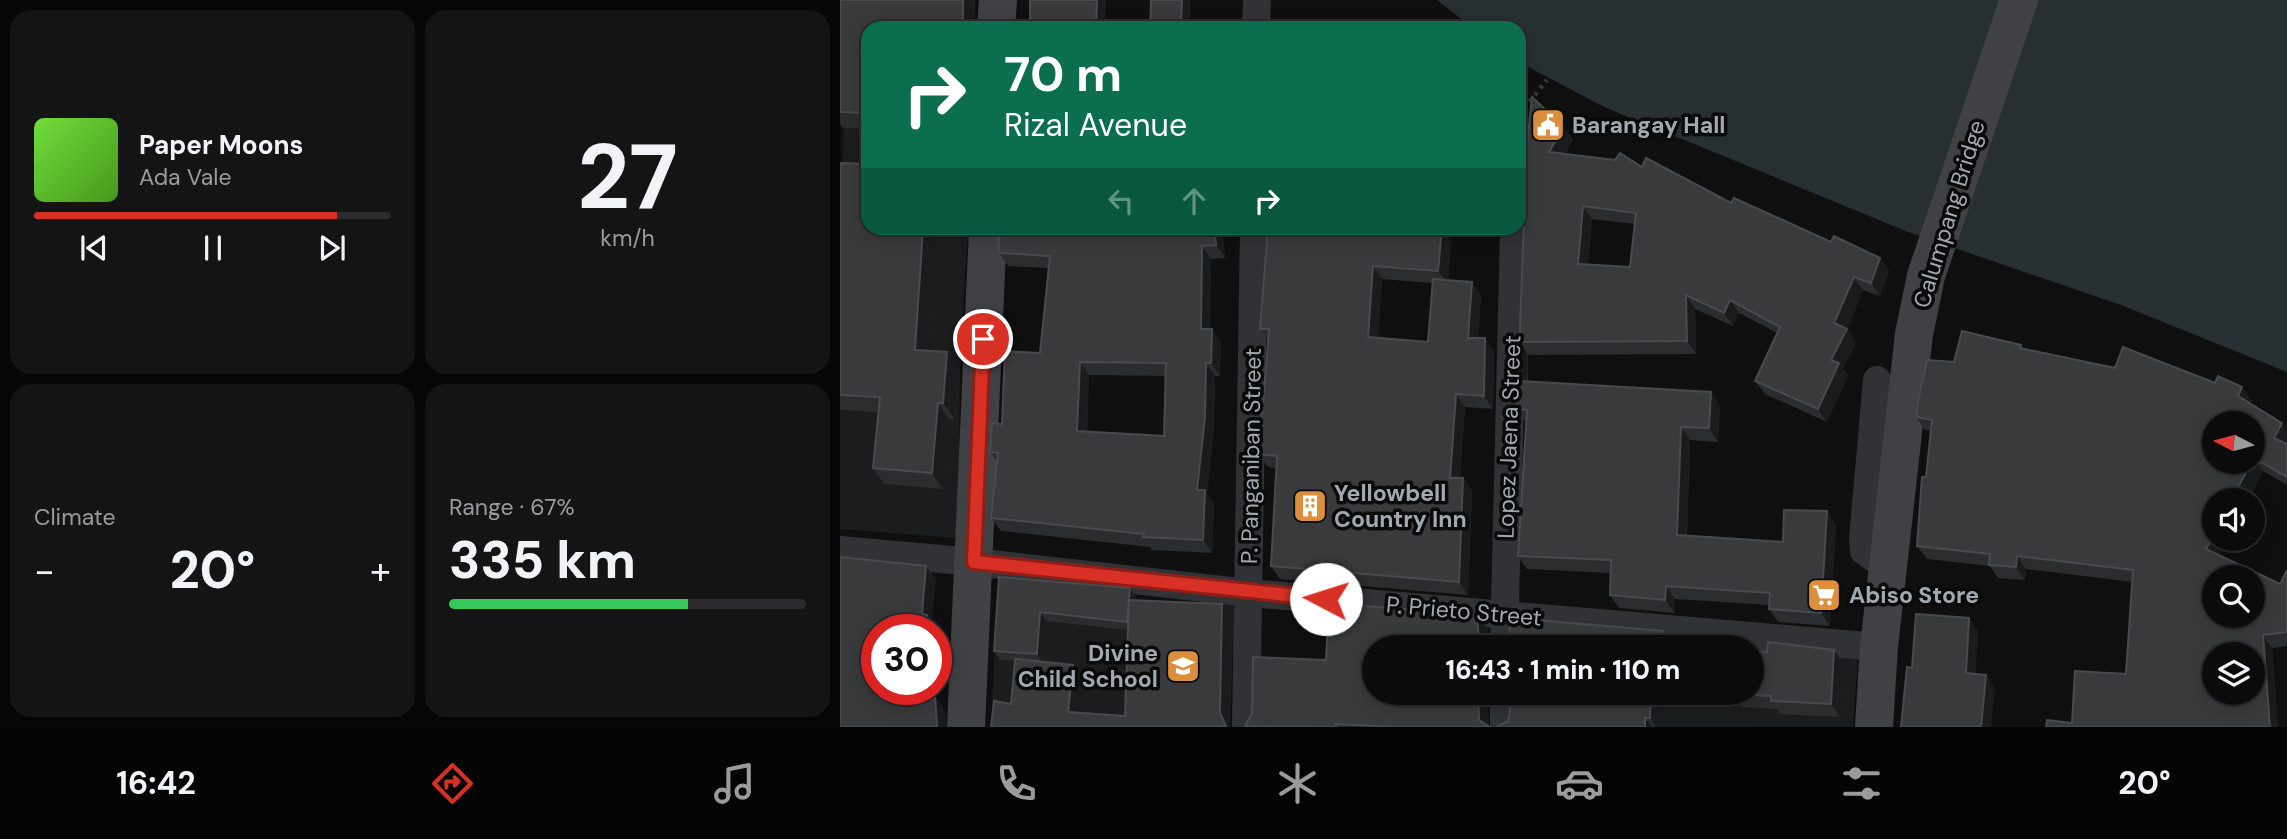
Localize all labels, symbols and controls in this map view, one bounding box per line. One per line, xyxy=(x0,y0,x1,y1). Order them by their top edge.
text: 70 m xyxy=(1004,42,1122,106)
icon: right xyxy=(889,49,980,140)
text: Rizal Avenue xyxy=(1004,104,1187,146)
public building icon: Barangay Hall xyxy=(1529,106,1567,144)
place label: Barangay Hall xyxy=(1572,110,1725,140)
street label: Calumpang Bridge xyxy=(1906,117,1992,311)
text: 27 xyxy=(577,118,678,236)
text: Paper Moons xyxy=(139,128,303,162)
text: Ada Vale xyxy=(139,162,232,192)
icon: left xyxy=(1102,182,1140,220)
icon: ahead xyxy=(1175,182,1213,220)
icon: right xyxy=(1248,182,1286,220)
text: km/h xyxy=(600,223,655,253)
icon: previous xyxy=(75,229,113,267)
icon: pause xyxy=(194,229,232,267)
icon: next xyxy=(313,229,351,267)
pin xyxy=(953,309,1013,369)
icon: arrive xyxy=(964,320,1002,358)
street label: Lopez Jaena Street xyxy=(1490,335,1528,539)
street label: P. Panganiban Street xyxy=(1234,348,1268,564)
north arrow xyxy=(2202,411,2264,474)
map controls xyxy=(2202,411,2265,705)
place label: Yellowbell Country Inn xyxy=(1334,478,1467,534)
building icon: Yellowbell Country Inn xyxy=(1291,487,1329,525)
button: sound xyxy=(2202,488,2265,551)
text: Range · 67% xyxy=(449,492,575,522)
text: Climate xyxy=(34,502,116,532)
text: 335 km xyxy=(449,526,636,594)
text: 20° xyxy=(170,536,255,604)
text: − xyxy=(34,546,55,596)
text: + xyxy=(370,546,391,596)
position arrow xyxy=(1289,562,1363,636)
button: search xyxy=(2202,565,2265,628)
supermarket icon: Abiso Store xyxy=(1805,576,1843,614)
place label: Abiso Store xyxy=(1849,580,1979,610)
street label: P. Prieto Street xyxy=(1385,589,1543,633)
speed limit sign: 30 xyxy=(861,614,952,705)
place label: Divine Child School xyxy=(1018,638,1158,694)
button: layers xyxy=(2202,642,2265,705)
school or university icon: Divine Child School xyxy=(1164,647,1202,685)
text: 16:43 · 1 min · 110 m xyxy=(1446,653,1680,687)
icon: directions xyxy=(428,759,477,808)
icon: music xyxy=(710,759,759,808)
icon: phone xyxy=(992,759,1041,808)
icon: climate xyxy=(1273,759,1322,808)
icon: car xyxy=(1555,759,1604,808)
icon: filters xyxy=(1837,759,1886,808)
text: 16:42 xyxy=(116,762,196,804)
text: 20° xyxy=(2118,762,2171,804)

